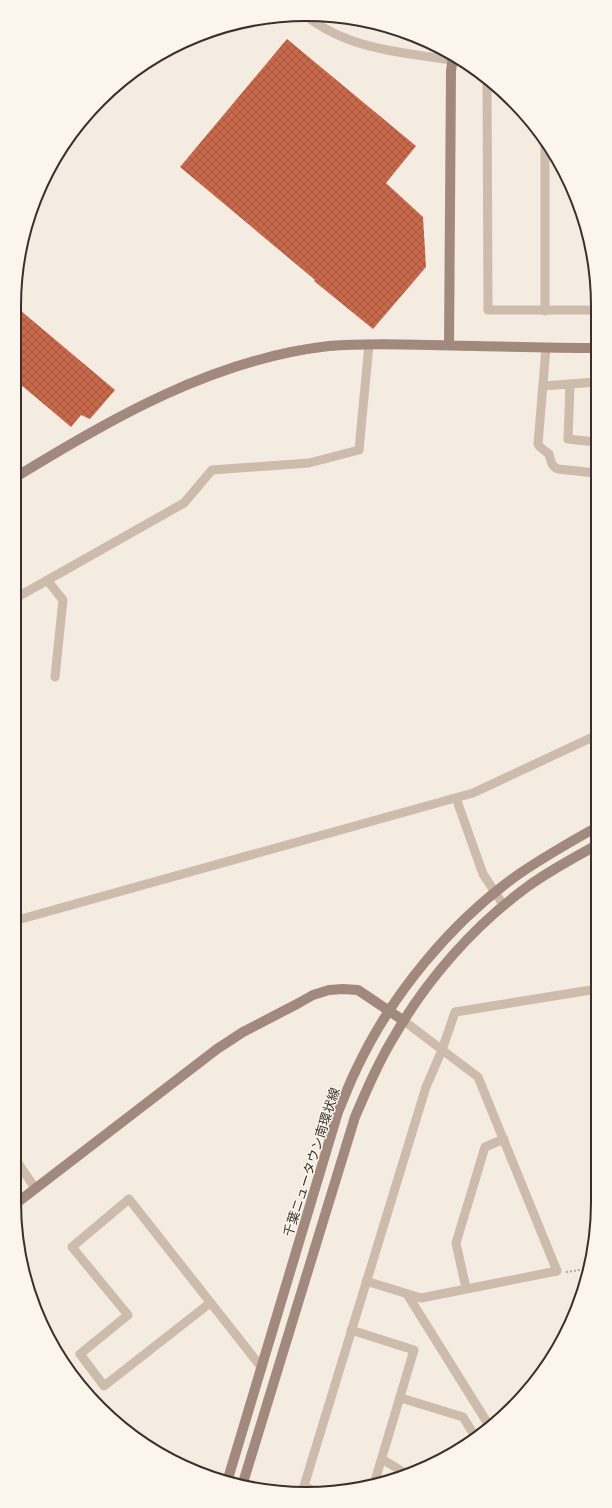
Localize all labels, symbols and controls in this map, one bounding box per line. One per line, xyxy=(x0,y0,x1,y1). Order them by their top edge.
street label: 千葉ニュータウン南環状線 xyxy=(279,1085,343,1239)

